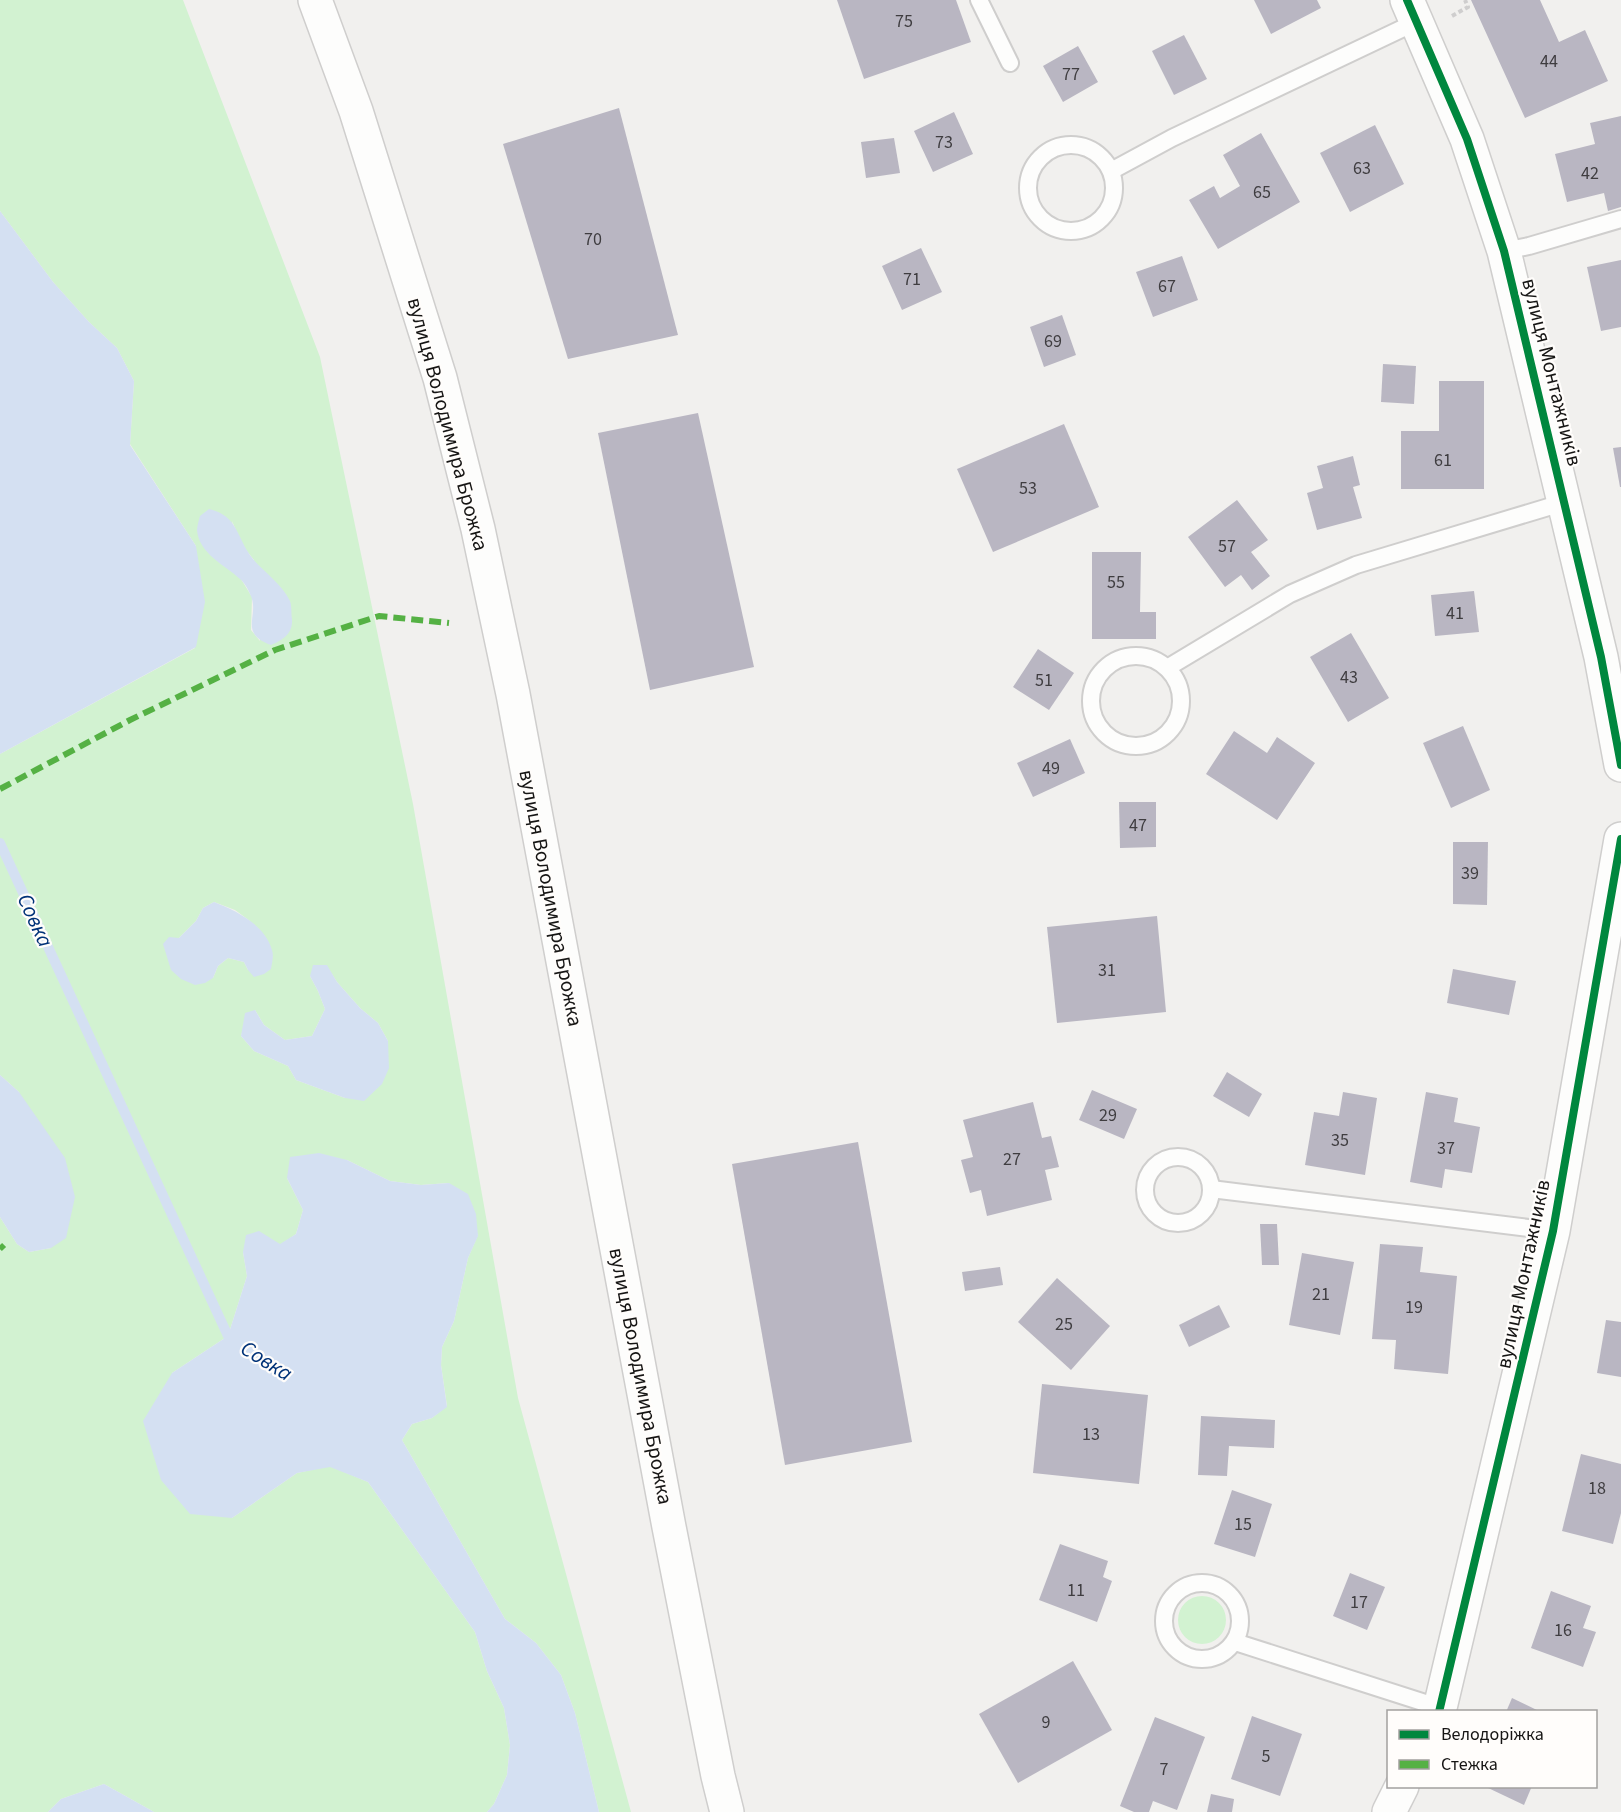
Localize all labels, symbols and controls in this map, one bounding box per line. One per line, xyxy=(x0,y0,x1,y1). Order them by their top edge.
house number: 75 xyxy=(895,9,913,34)
house number: 44 xyxy=(1540,49,1558,74)
house number: 77 xyxy=(1062,62,1080,87)
house number: 73 xyxy=(935,130,953,155)
house number: 63 xyxy=(1353,156,1371,181)
house number: 42 xyxy=(1581,161,1599,186)
house number: 65 xyxy=(1253,180,1271,205)
house number: 70 xyxy=(584,227,602,252)
house number: 71 xyxy=(903,267,921,292)
house number: 67 xyxy=(1158,274,1176,299)
street label: вулиця Монтажників xyxy=(1514,275,1590,469)
street label: вулиця Володимира Брожка xyxy=(400,294,496,554)
house number: 69 xyxy=(1044,329,1062,354)
house number: 61 xyxy=(1434,448,1452,473)
house number: 53 xyxy=(1019,476,1037,501)
house number: 57 xyxy=(1218,534,1236,559)
house number: 55 xyxy=(1107,570,1125,595)
house number: 41 xyxy=(1446,601,1464,626)
house number: 43 xyxy=(1340,665,1358,690)
house number: 51 xyxy=(1035,668,1053,693)
house number: 49 xyxy=(1042,756,1060,781)
street label: вулиця Володимира Брожка xyxy=(511,767,591,1029)
house number: 47 xyxy=(1129,813,1147,838)
house number: 39 xyxy=(1461,861,1479,886)
water label: Совка xyxy=(9,888,61,953)
house number: 31 xyxy=(1098,958,1116,983)
house number: 29 xyxy=(1099,1103,1117,1128)
house number: 35 xyxy=(1331,1128,1349,1153)
house number: 37 xyxy=(1437,1136,1455,1161)
house number: 27 xyxy=(1003,1147,1021,1172)
street label: вулиця Монтажників xyxy=(1488,1177,1558,1371)
street label: вулиця Володимира Брожка xyxy=(601,1245,681,1507)
house number: 21 xyxy=(1312,1282,1330,1307)
house number: 19 xyxy=(1405,1295,1423,1320)
house number: 25 xyxy=(1055,1312,1073,1337)
water label: Совка xyxy=(234,1333,299,1389)
house number: 13 xyxy=(1082,1422,1100,1447)
house number: 18 xyxy=(1588,1476,1606,1501)
house number: 15 xyxy=(1234,1512,1252,1537)
house number: 11 xyxy=(1067,1578,1085,1603)
house number: 17 xyxy=(1350,1590,1368,1615)
house number: 16 xyxy=(1554,1618,1572,1643)
house number: 9 xyxy=(1042,1710,1051,1735)
legend xyxy=(1387,1710,1597,1788)
text: Велодоріжка xyxy=(1441,1722,1544,1747)
house number: 5 xyxy=(1262,1744,1271,1769)
text: Стежка xyxy=(1441,1752,1498,1777)
house number: 7 xyxy=(1160,1757,1169,1782)

